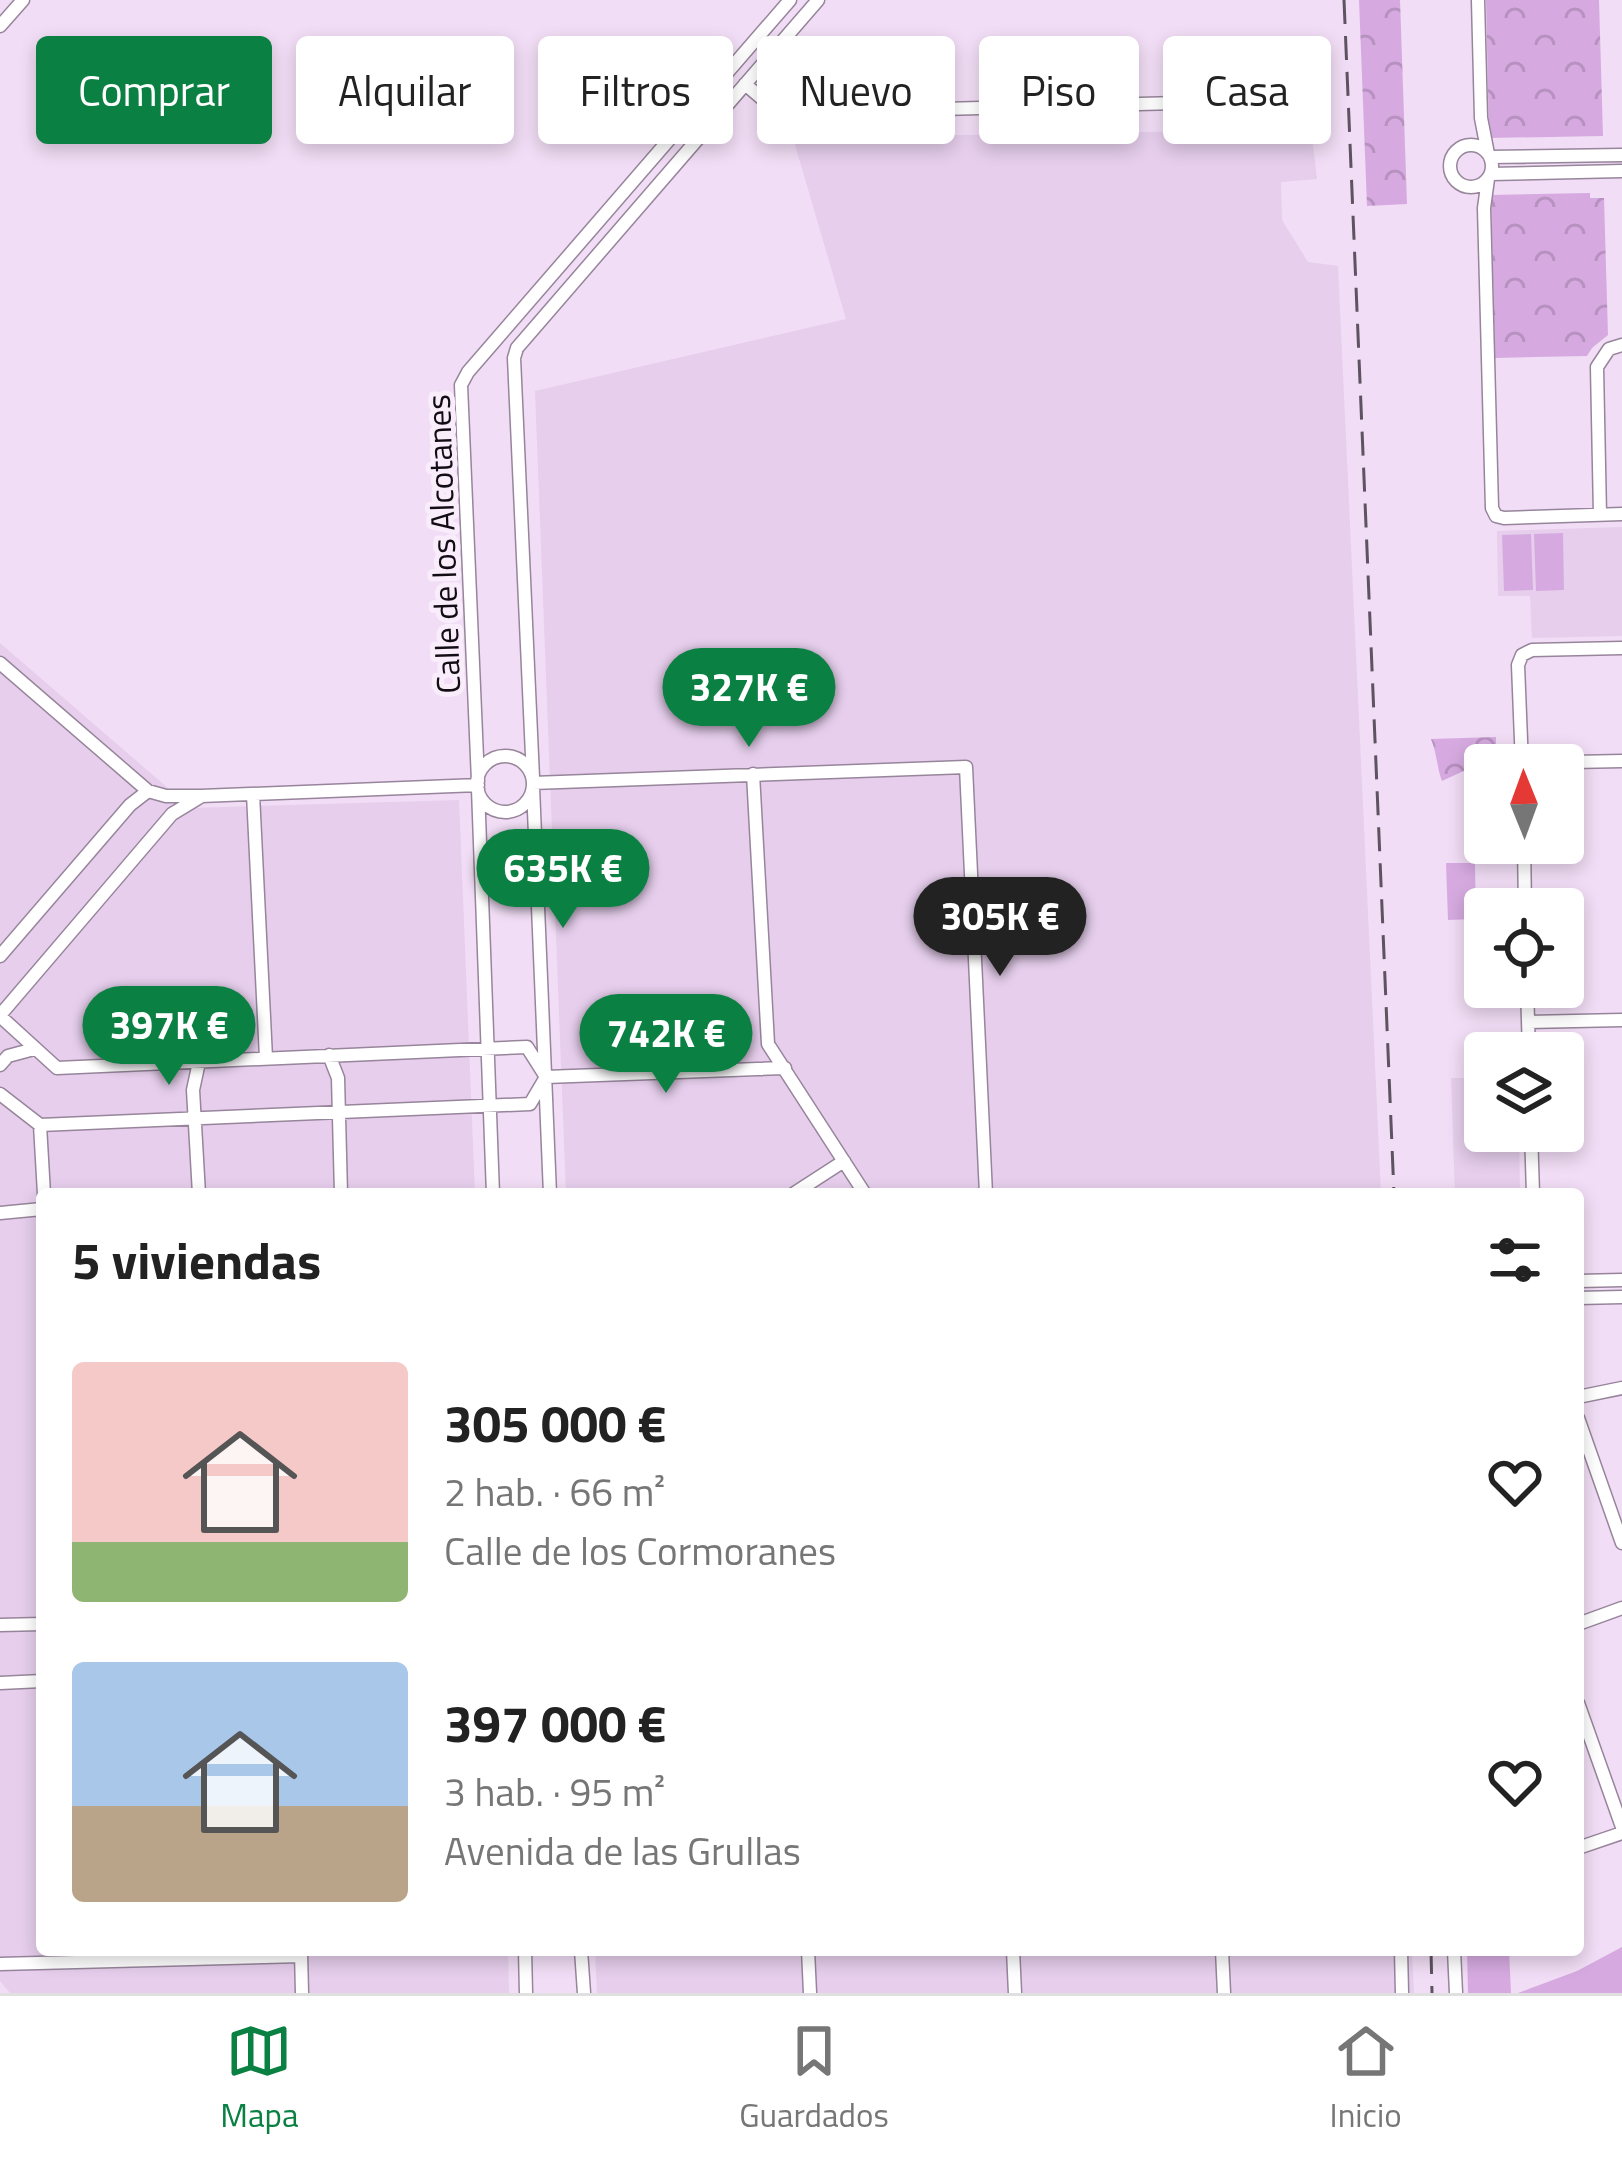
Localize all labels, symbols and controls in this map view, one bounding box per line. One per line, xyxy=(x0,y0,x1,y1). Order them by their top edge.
chip: Comprar xyxy=(36,36,272,144)
chip: Alquilar xyxy=(296,36,514,144)
chip: Filtros xyxy=(538,36,733,144)
chip: Nuevo xyxy=(757,36,955,144)
chip: Piso xyxy=(979,36,1139,144)
chip: Casa xyxy=(1163,36,1331,144)
street label: Calle de los Alcotanes xyxy=(413,394,473,694)
pin: 327K € xyxy=(651,648,847,750)
text: 327K € xyxy=(689,657,809,716)
north arrow xyxy=(1464,744,1584,864)
map controls xyxy=(1464,744,1584,1152)
pin: 635K € xyxy=(465,829,661,931)
text: 635K € xyxy=(503,838,623,897)
pin: 305K € xyxy=(902,877,1098,979)
text: 305K € xyxy=(940,886,1060,945)
button: locate xyxy=(1464,888,1584,1008)
pin: 397K € xyxy=(71,986,267,1088)
pin: 742K € xyxy=(568,994,764,1096)
text: 397K € xyxy=(109,995,229,1054)
text: 742K € xyxy=(606,1003,726,1062)
button: layers xyxy=(1464,1032,1584,1152)
text: 5 viviendas xyxy=(72,1221,321,1299)
icon: filters xyxy=(1482,1227,1548,1293)
text: 305 000 € xyxy=(444,1384,666,1462)
icon: home xyxy=(168,1410,312,1554)
icon: heart xyxy=(1482,1449,1548,1515)
text: 2 hab. · 66 m² xyxy=(444,1462,665,1521)
text: Calle de los Cormoranes xyxy=(444,1521,836,1580)
text: 397 000 € xyxy=(444,1684,666,1762)
icon: home xyxy=(168,1710,312,1854)
icon: heart xyxy=(1482,1749,1548,1815)
text: 3 hab. · 95 m² xyxy=(444,1762,665,1821)
text: Avenida de las Grullas xyxy=(444,1821,801,1880)
tab: Mapa xyxy=(220,2018,299,2140)
tab: Guardados xyxy=(739,2018,889,2140)
tab: Inicio xyxy=(1330,2018,1402,2140)

